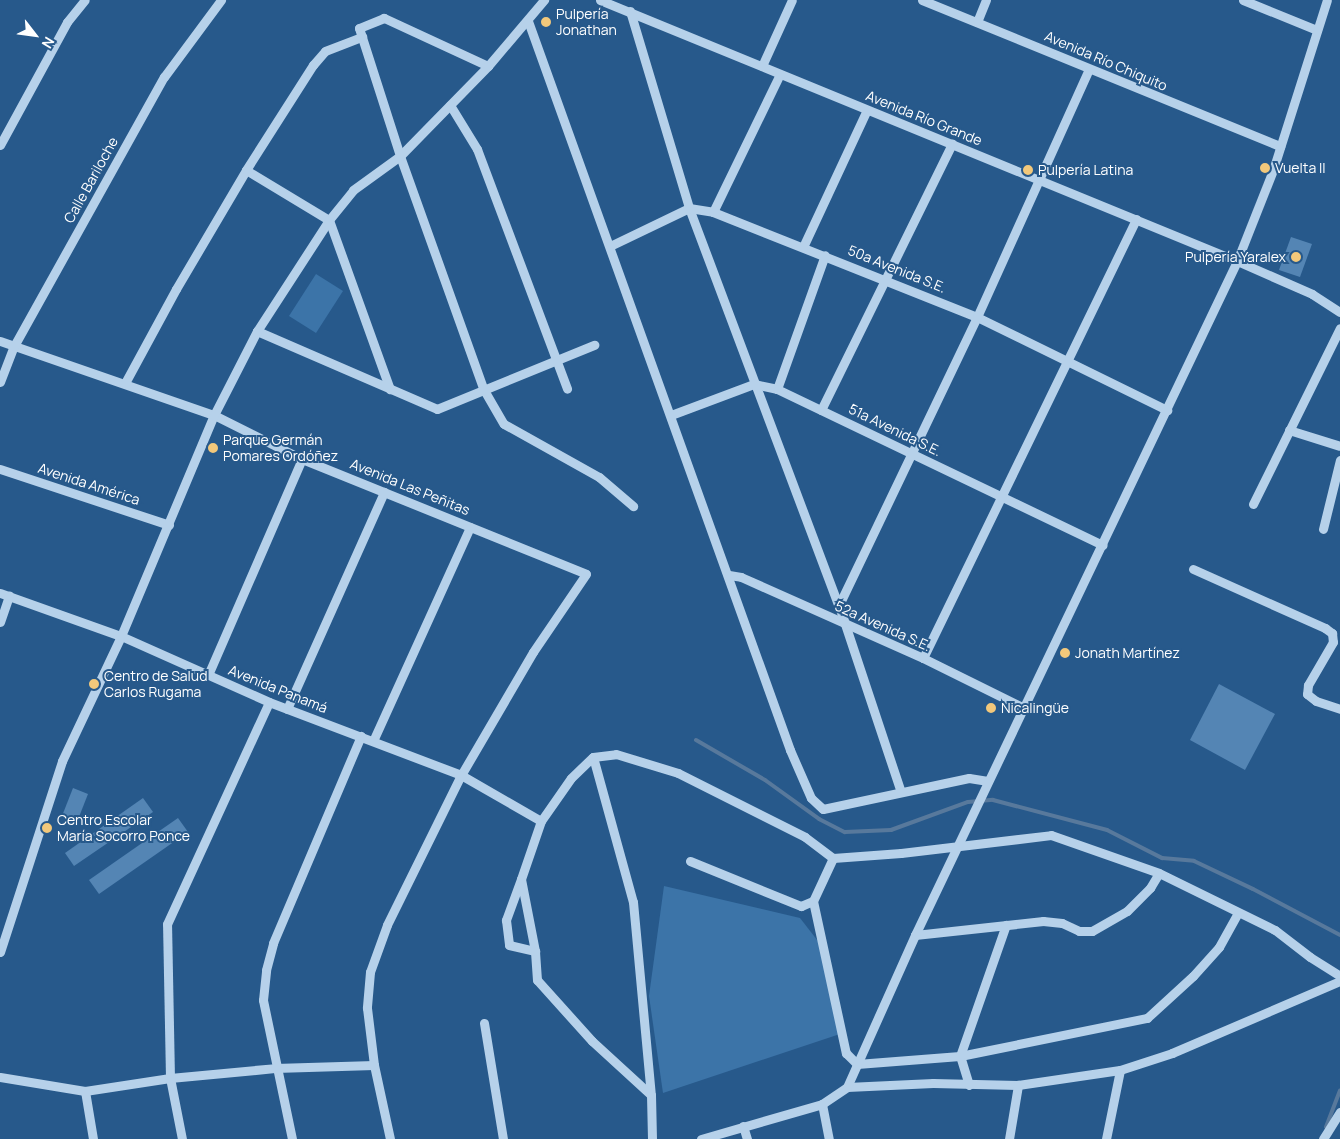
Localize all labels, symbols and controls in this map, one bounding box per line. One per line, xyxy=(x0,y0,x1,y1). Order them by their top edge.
place label: Pulpería Jonathan xyxy=(556,6,617,38)
north arrow xyxy=(10,10,60,60)
marker: Pulpería Jonathan xyxy=(540,16,552,28)
street label: Avenida Río Chiquito xyxy=(1042,28,1170,94)
text: N xyxy=(38,34,59,52)
street label: Avenida Río Grande xyxy=(863,87,985,149)
street label: Calle Bariloche xyxy=(60,134,122,226)
place label: Vuelta II xyxy=(1275,160,1326,176)
place label: Pulpería Latina xyxy=(1038,162,1133,178)
marker: Vuelta II xyxy=(1259,162,1271,174)
marker: Pulpería Latina xyxy=(1022,164,1034,176)
street label: 50a Avenida S.E. xyxy=(846,242,948,296)
place label: Pulpería Yaralex xyxy=(1185,249,1286,265)
marker: Pulpería Yaralex xyxy=(1290,251,1302,263)
street label: 51a Avenida S.E. xyxy=(846,400,944,460)
place label: Parque Germán Pomares Ordóñez xyxy=(223,432,338,464)
marker: Parque Germán Pomares Ordóñez xyxy=(207,442,219,454)
street label: Avenida Las Peñitas xyxy=(348,455,472,519)
street label: Avenida América xyxy=(36,460,142,508)
street label: 52a Avenida S.E. xyxy=(832,597,934,655)
place label: Jonath Martínez xyxy=(1075,645,1180,661)
marker: Jonath Martínez xyxy=(1059,647,1071,659)
street label: Avenida Panamá xyxy=(226,662,330,716)
place label: Centro de Salud Carlos Rugama xyxy=(104,668,207,700)
marker: Centro de Salud Carlos Rugama xyxy=(88,678,100,690)
place label: Nicalingüe xyxy=(1001,700,1069,716)
marker: Nicalingüe xyxy=(985,702,997,714)
place label: Centro Escolar María Socorro Ponce xyxy=(57,812,190,844)
marker: Centro Escolar María Socorro Ponce xyxy=(41,822,53,834)

